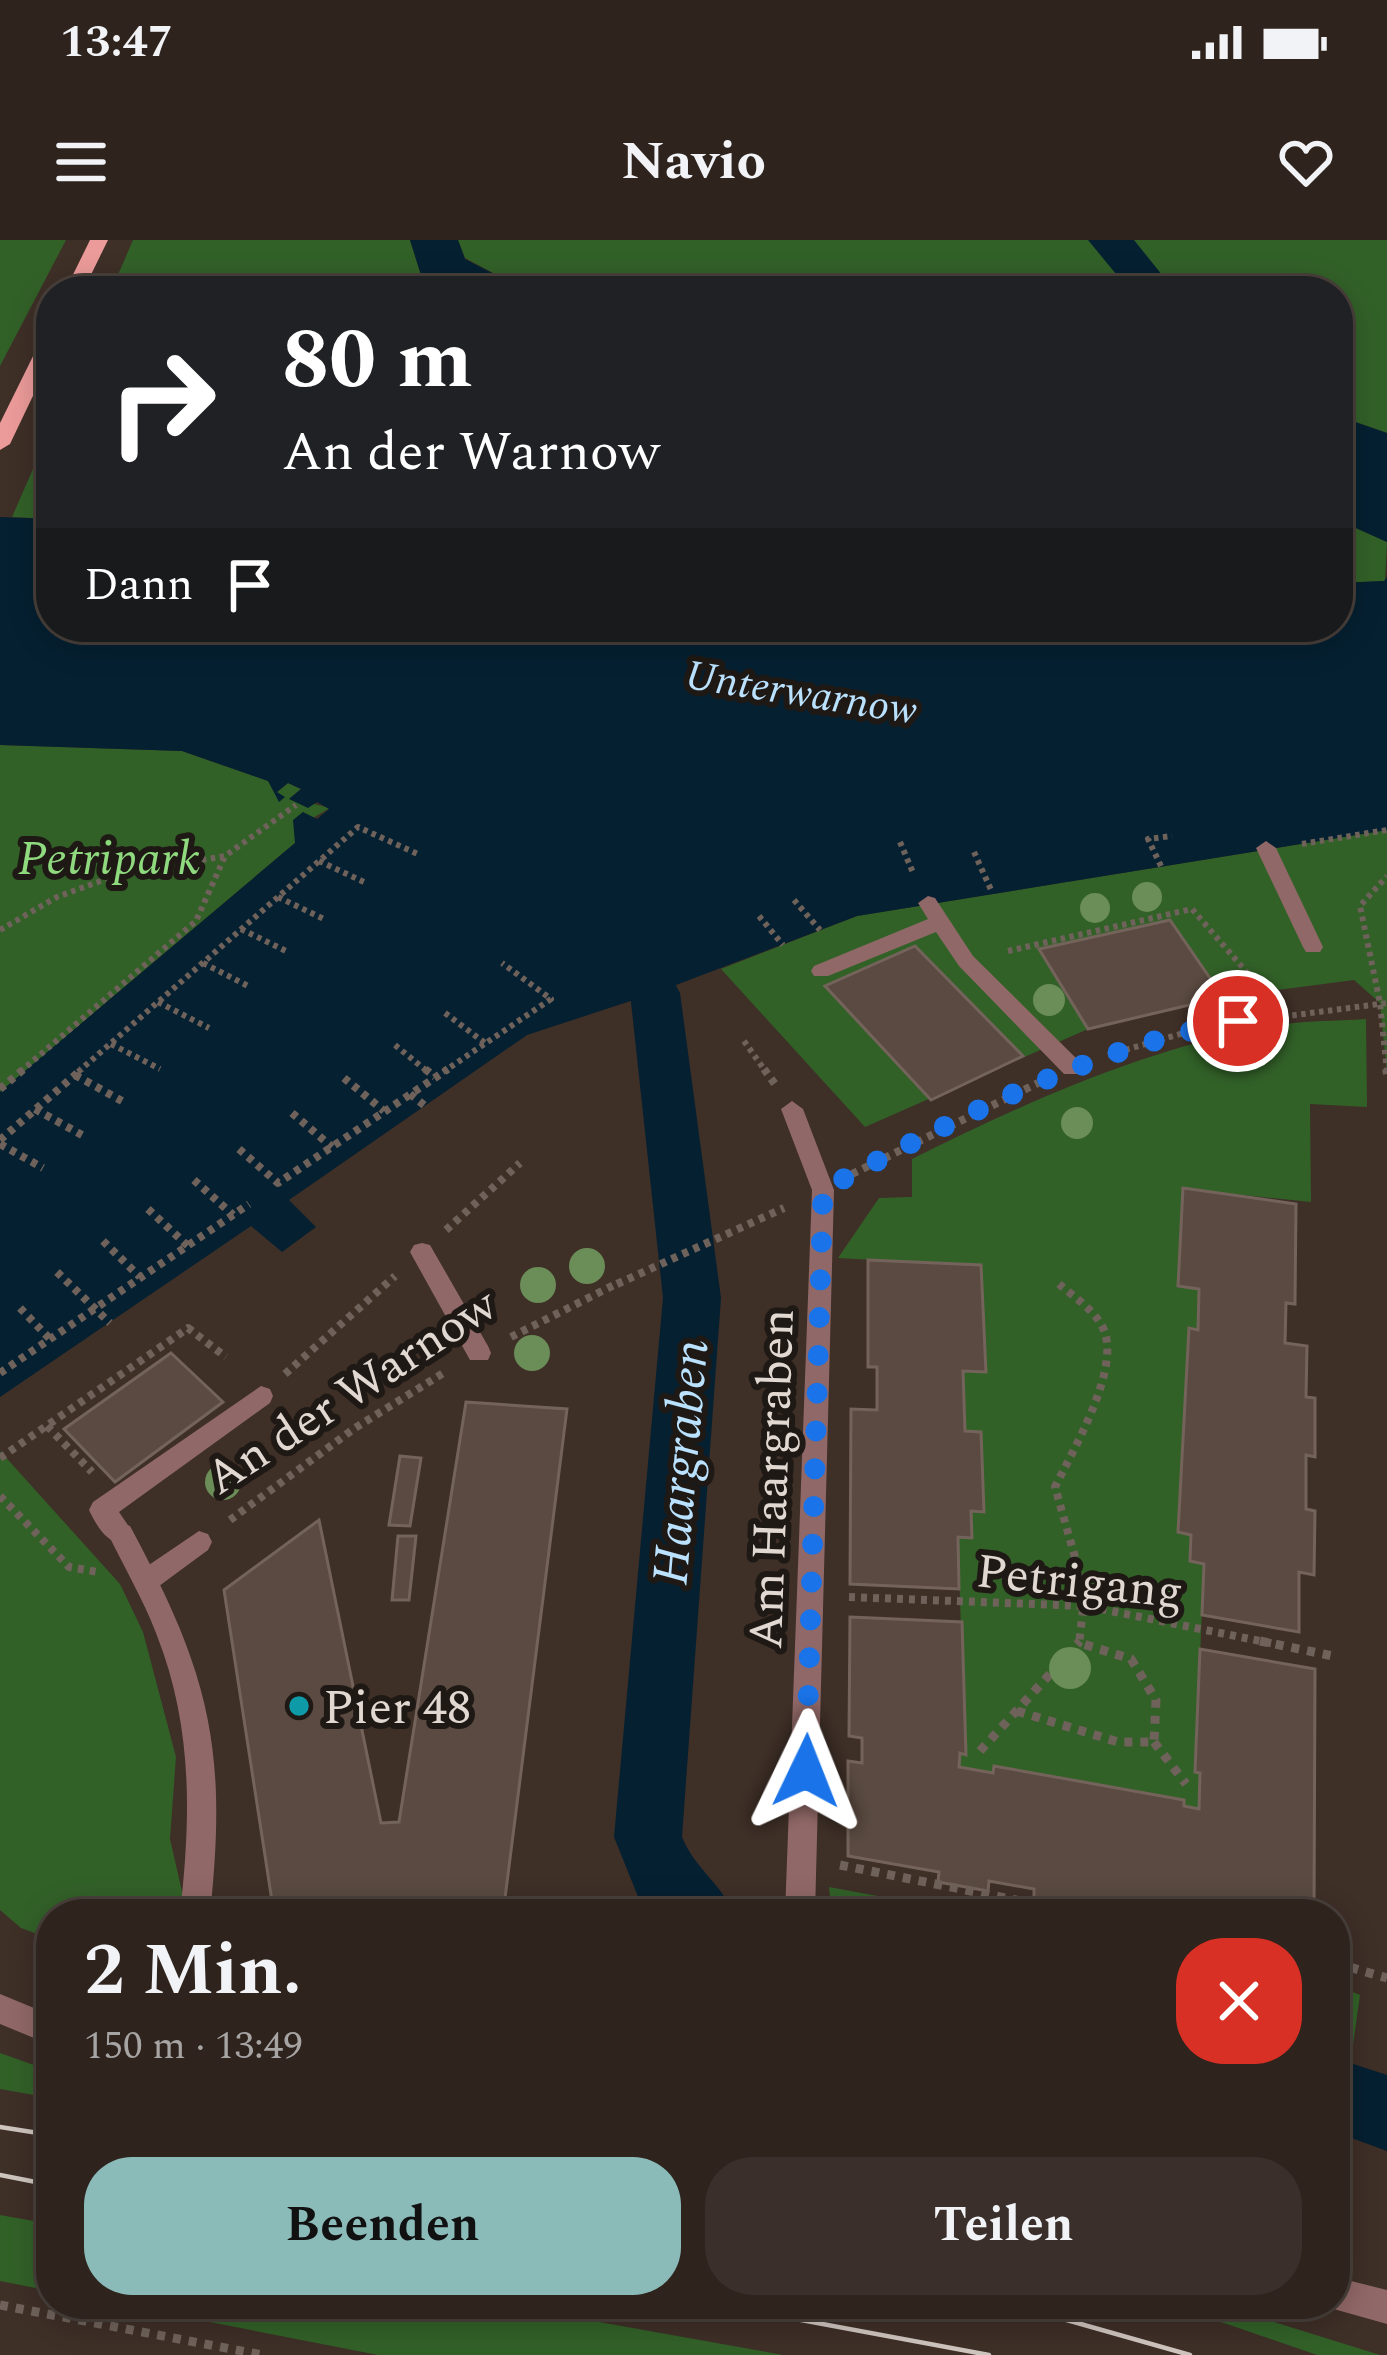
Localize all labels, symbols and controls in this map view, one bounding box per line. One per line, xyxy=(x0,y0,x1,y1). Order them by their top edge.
text: 13:47 xyxy=(60,8,173,77)
text: Navio xyxy=(621,121,766,203)
icon: menu xyxy=(48,129,114,195)
icon: heart xyxy=(1273,129,1339,195)
text: 80 m xyxy=(282,297,473,425)
icon: right xyxy=(84,324,240,480)
text: An der Warnow xyxy=(282,412,660,494)
text: Dann xyxy=(84,551,193,620)
icon: arrive xyxy=(217,552,283,618)
water label: Unterwarnow xyxy=(680,644,921,743)
park label: Petripark xyxy=(18,823,200,896)
pin xyxy=(1187,970,1289,1072)
icon: arrive xyxy=(1205,988,1271,1054)
street label: An der Warnow xyxy=(191,1269,514,1514)
street label: Am Haargraben xyxy=(730,1307,815,1651)
water label: Haargraben xyxy=(632,1336,732,1588)
street label: Petrigang xyxy=(973,1535,1187,1630)
place label: Pier 48 xyxy=(323,1672,471,1745)
marker: Pier 48 xyxy=(286,1693,312,1719)
position arrow xyxy=(743,1708,869,1834)
text: 2 Min. xyxy=(84,1917,302,2026)
button: close xyxy=(1176,1938,1302,2064)
text: 150 m · 13:49 xyxy=(84,2017,303,2076)
button: Beenden xyxy=(84,2157,681,2295)
button: Teilen xyxy=(705,2157,1302,2295)

